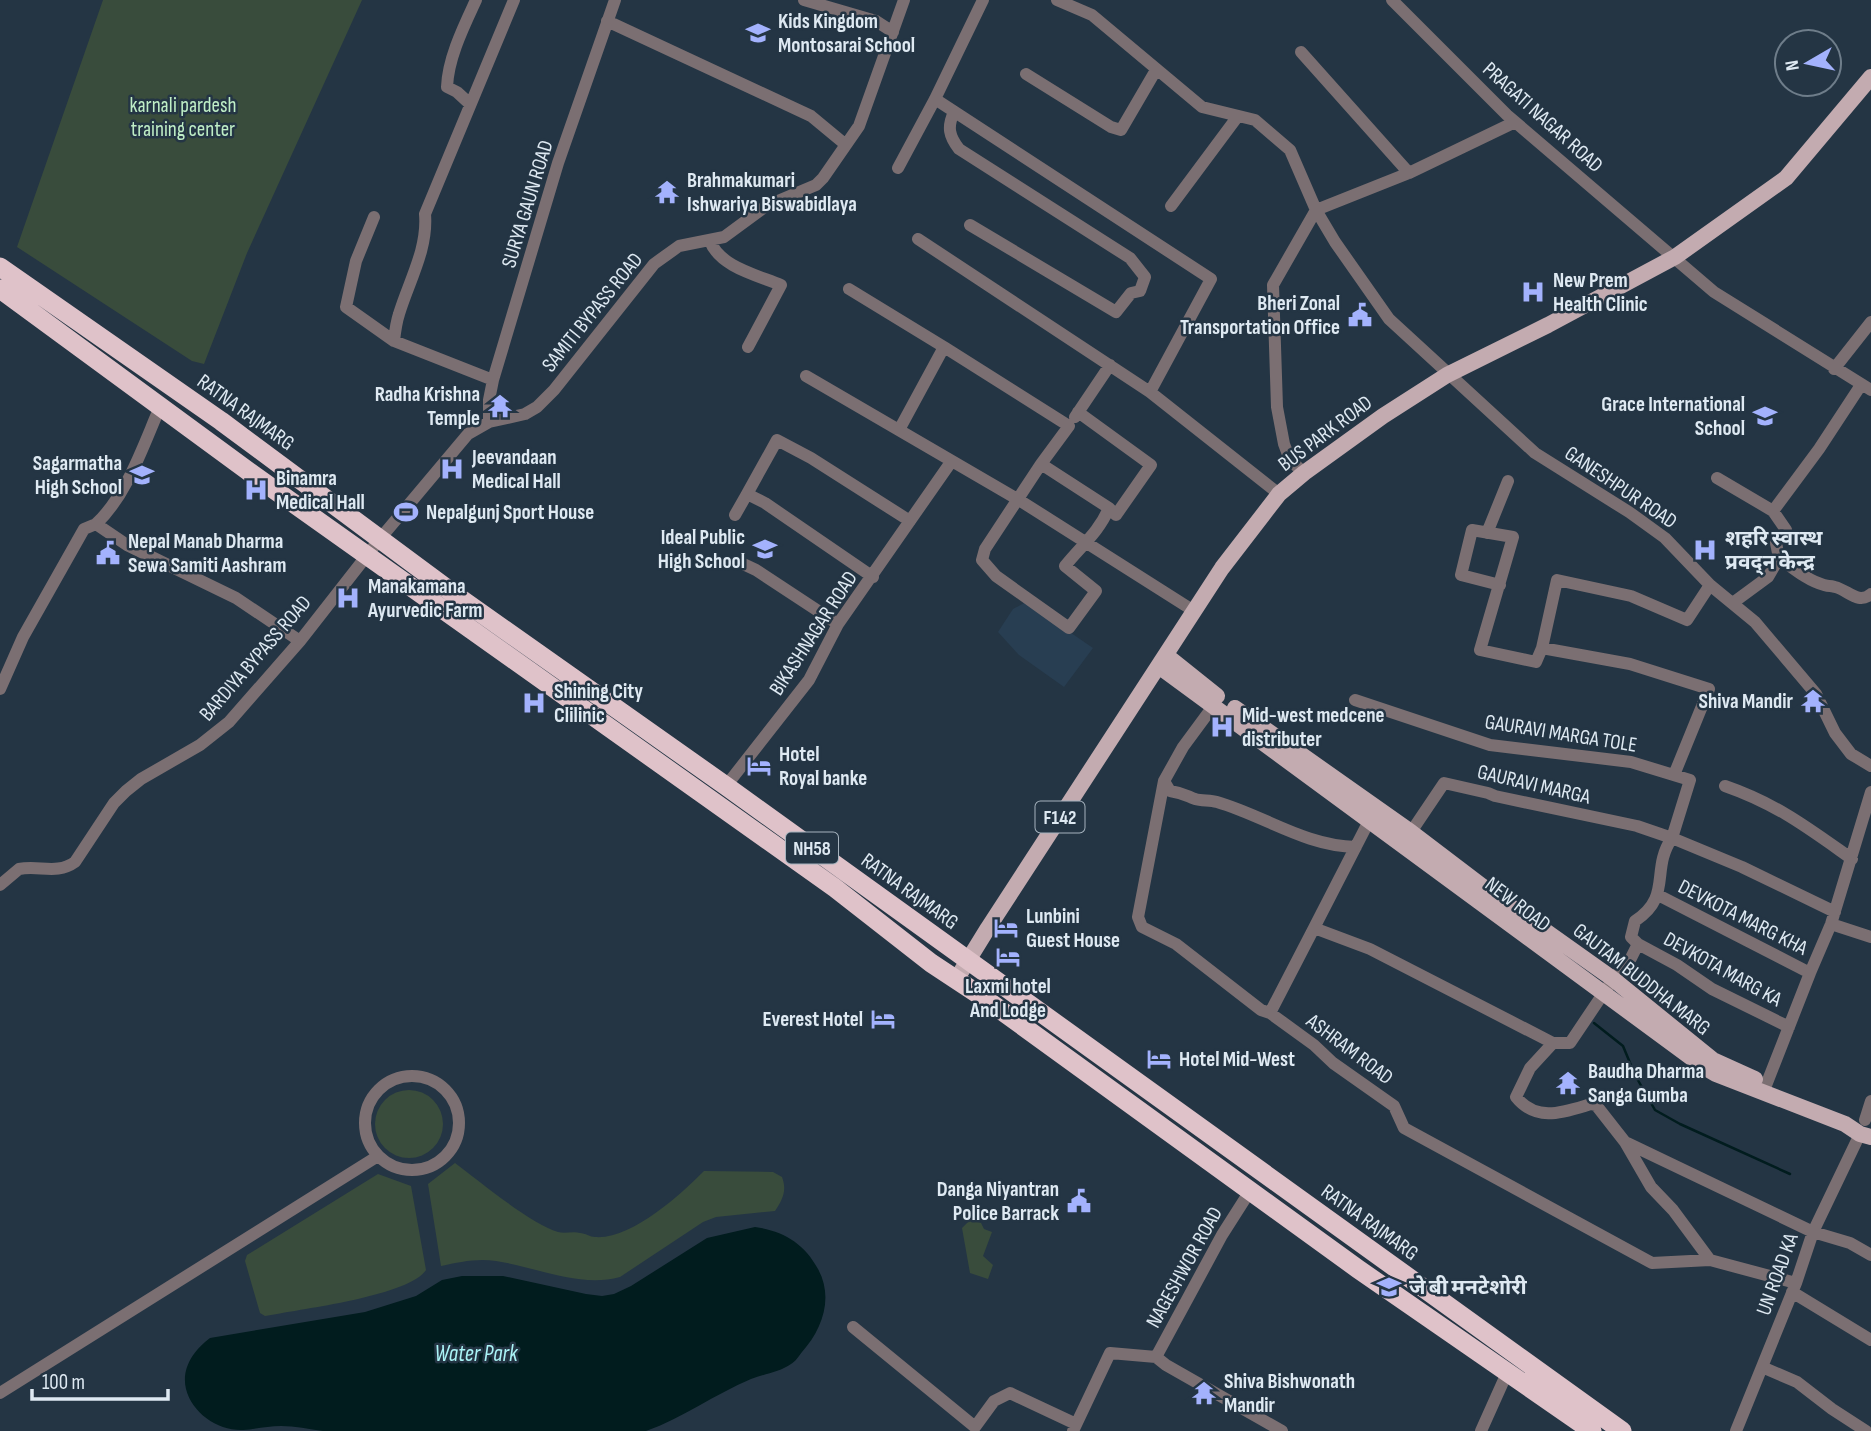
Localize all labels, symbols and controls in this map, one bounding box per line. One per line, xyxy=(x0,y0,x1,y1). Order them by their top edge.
place label: Kids Kingdom Montosarai School xyxy=(778,9,915,58)
school or university icon: Kids Kingdom Montosarai School xyxy=(744,19,772,47)
north arrow xyxy=(1773,28,1843,98)
street label: PRAGATI NAGAR ROAD xyxy=(1477,57,1608,178)
text: N xyxy=(1781,59,1805,72)
park label: karnali pardesh training center xyxy=(130,93,236,142)
street label: SURYA GAUN ROAD xyxy=(496,137,559,271)
place label: Brahmakumari Ishwariya Biswabidlaya xyxy=(687,168,857,217)
temple icon: Brahmakumari Ishwariya Biswabidlaya xyxy=(653,178,681,206)
street label: SAMITI BYPASS ROAD xyxy=(537,248,648,377)
place label: New Prem Health Clinic xyxy=(1553,268,1648,317)
hospital icon: New Prem Health Clinic xyxy=(1519,278,1547,306)
place label: Bheri Zonal Transportation Office xyxy=(1180,291,1340,340)
public building icon: Bheri Zonal Transportation Office xyxy=(1346,301,1374,329)
street label: RATNA RAJMARG xyxy=(192,369,299,456)
place label: Radha Krishna Temple xyxy=(375,382,480,431)
street label: BUS PARK ROAD xyxy=(1273,390,1377,477)
temple icon: Radha Krishna Temple xyxy=(486,392,514,420)
place label: Grace International School xyxy=(1601,392,1745,441)
school or university icon: Grace International School xyxy=(1751,402,1779,430)
street label: GANESHPUR ROAD xyxy=(1560,441,1682,534)
place label: Jeevandaan Medical Hall xyxy=(471,445,561,494)
place label: Sagarmatha High School xyxy=(33,451,122,500)
hospital icon: Jeevandaan Medical Hall xyxy=(438,455,466,483)
school or university icon: Sagarmatha High School xyxy=(128,461,156,489)
place label: Binamra Medical Hall xyxy=(276,466,365,515)
hospital icon: Binamra Medical Hall xyxy=(242,476,270,504)
sports icon: Nepalgunj Sport House xyxy=(392,498,420,526)
place label: Nepalgunj Sport House xyxy=(426,500,594,525)
place label: Ideal Public High School xyxy=(658,525,745,574)
place label: शहरि स्वास्थ प्रवद्न केन्द्र xyxy=(1725,526,1823,576)
place label: Nepal Manab Dharma Sewa Samiti Aashram xyxy=(128,529,286,578)
school or university icon: Ideal Public High School xyxy=(751,535,779,563)
hospital icon: शहरि स्वास्थ प्रवद्न केन्द्र xyxy=(1691,536,1719,564)
public building icon: Nepal Manab Dharma Sewa Samiti Aashram xyxy=(94,539,122,567)
street label: BIKASHNAGAR ROAD xyxy=(764,566,863,700)
place label: Manakamana Ayurvedic Farm xyxy=(367,574,482,623)
hospital icon: Manakamana Ayurvedic Farm xyxy=(334,584,362,612)
street label: BARDIYA BYPASS ROAD xyxy=(194,590,317,726)
place label: Shining City Clilinic xyxy=(554,679,643,728)
temple icon: Shiva Mandir xyxy=(1799,687,1827,715)
hospital icon: Shining City Clilinic xyxy=(520,689,548,717)
place label: Shiva Mandir xyxy=(1698,689,1794,714)
place label: Mid-west medcene distributer xyxy=(1242,703,1385,752)
street label: GAURAVI MARGA TOLE xyxy=(1483,709,1639,758)
hospital icon: Mid-west medcene distributer xyxy=(1208,713,1236,741)
place label: Hotel Royal banke xyxy=(779,742,867,791)
hotel icon: Hotel Royal banke xyxy=(745,752,773,780)
street label: GAURAVI MARGA xyxy=(1475,759,1594,810)
road number: F142 xyxy=(1036,802,1084,832)
road number: NH58 xyxy=(786,832,838,863)
street label: RATNA RAJMARG xyxy=(856,848,963,935)
street label: NEW ROAD xyxy=(1480,872,1555,937)
street label: DEVKOTA MARG KHA xyxy=(1674,874,1812,961)
place label: Lunbini Guest House xyxy=(1026,904,1120,953)
hotel icon: Lunbini Guest House xyxy=(992,914,1020,942)
street label: GAUTAM BUDDHA MARG xyxy=(1568,918,1715,1041)
street label: DEVKOTA MARG KA xyxy=(1659,927,1787,1013)
hotel icon: Laxmi hotel And Lodge xyxy=(994,943,1022,971)
place label: Laxmi hotel And Lodge xyxy=(965,974,1051,1023)
hotel icon: Everest Hotel xyxy=(869,1005,897,1033)
place label: Everest Hotel xyxy=(762,1007,863,1032)
street label: ASHRAM ROAD xyxy=(1301,1008,1398,1090)
hotel icon: Hotel Mid-West xyxy=(1145,1045,1173,1073)
place label: Hotel Mid-West xyxy=(1179,1047,1295,1072)
place label: Baudha Dharma Sanga Gumba xyxy=(1588,1059,1704,1108)
temple icon: Baudha Dharma Sanga Gumba xyxy=(1554,1069,1582,1097)
place label: Danga Niyantran Police Barrack xyxy=(937,1177,1059,1226)
street label: RATNA RAJMARG xyxy=(1316,1179,1423,1266)
public building icon: Danga Niyantran Police Barrack xyxy=(1065,1187,1093,1215)
street label: NAGESHWOR ROAD xyxy=(1141,1202,1228,1332)
street label: UN ROAD KA xyxy=(1751,1229,1804,1319)
school or university icon: जे बी मनटेशोरी xyxy=(1375,1273,1403,1301)
place label: जे बी मनटेशोरी xyxy=(1409,1275,1528,1300)
water label: Water Park xyxy=(434,1340,519,1368)
scale bar xyxy=(32,1358,168,1402)
place label: Shiva Bishwonath Mandir xyxy=(1224,1369,1355,1418)
text: 100 m xyxy=(42,1370,85,1395)
temple icon: Shiva Bishwonath Mandir xyxy=(1190,1379,1218,1407)

